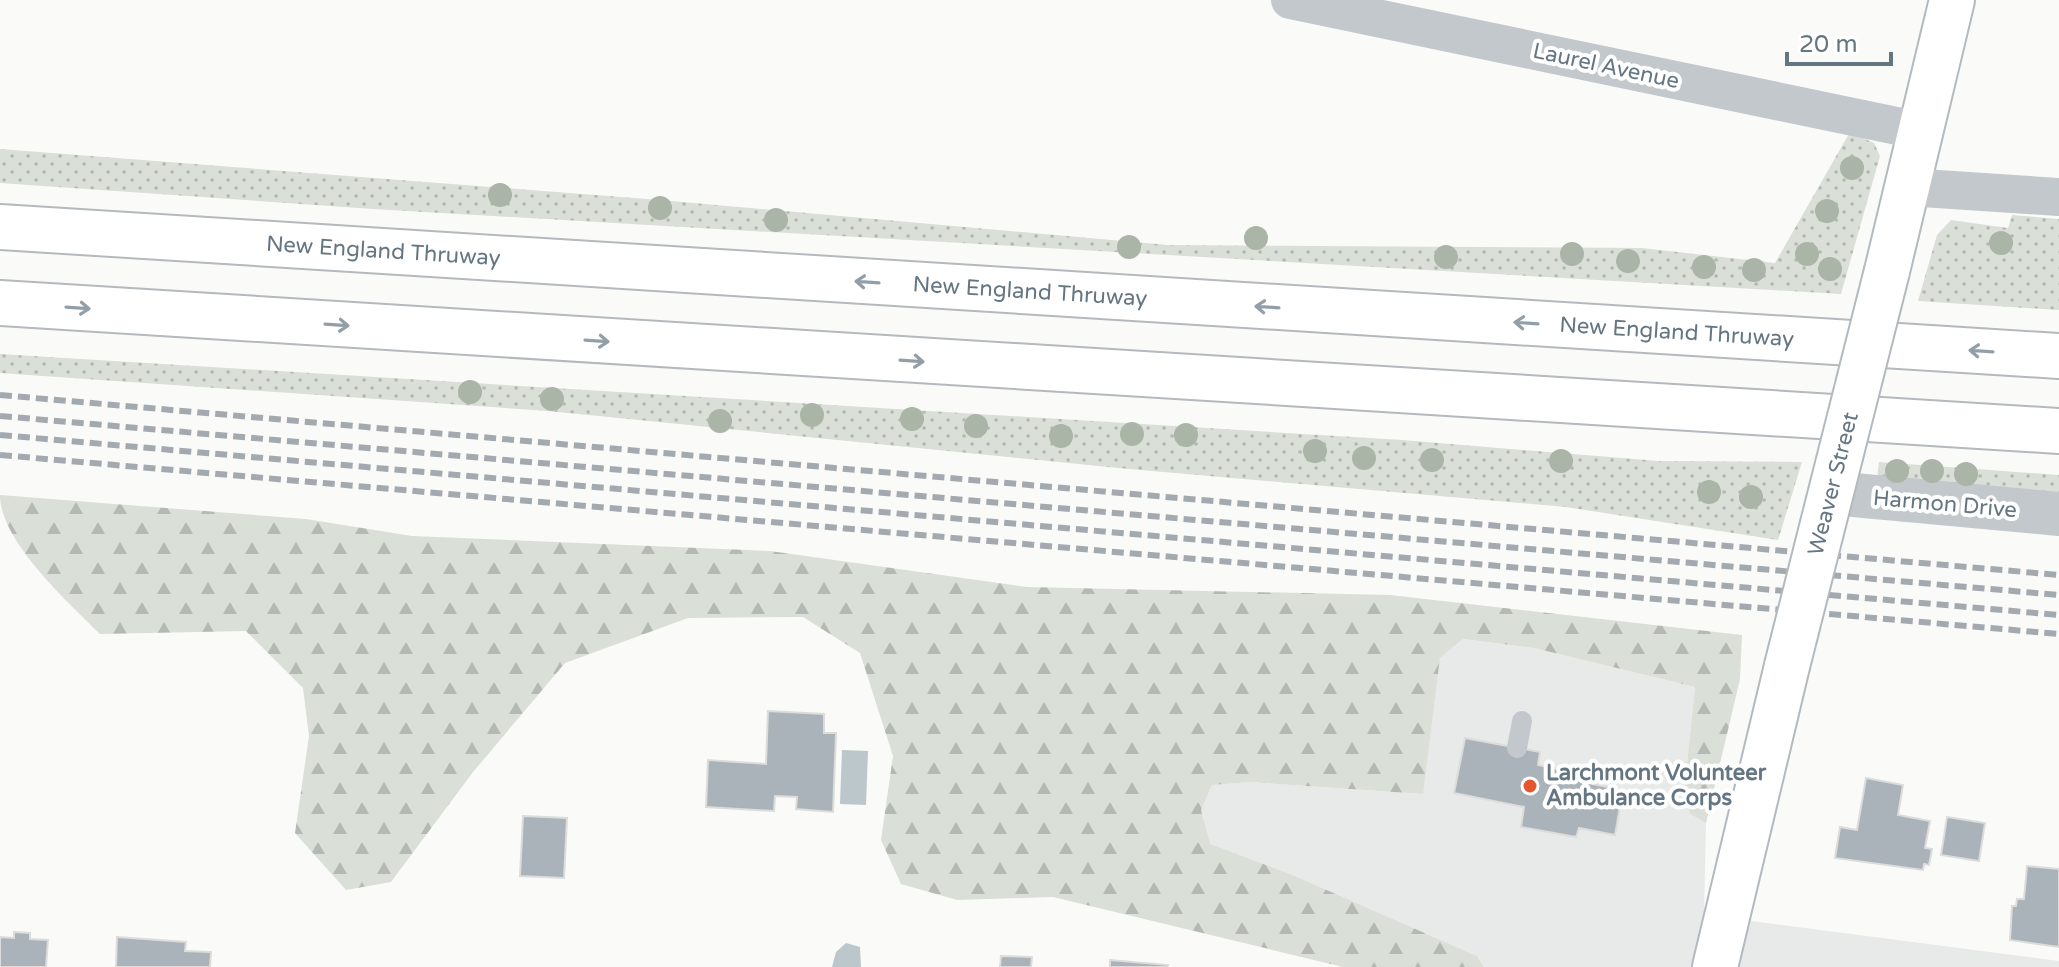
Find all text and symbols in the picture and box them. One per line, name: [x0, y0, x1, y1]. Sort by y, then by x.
scale bar: [1787, 16, 1891, 66]
text: 20 m: [1799, 30, 1857, 59]
street label: Laurel Avenue: [1531, 38, 1681, 94]
street label: New England Thruway: [265, 231, 501, 271]
street label: New England Thruway: [912, 271, 1148, 312]
one-way arrow: [854, 274, 881, 289]
one-way arrow: [1254, 299, 1280, 314]
one-way arrow: [64, 301, 91, 316]
street label: New England Thruway: [1559, 312, 1795, 352]
one-way arrow: [1513, 315, 1540, 330]
one-way arrow: [323, 318, 350, 333]
one-way arrow: [583, 334, 610, 349]
one-way arrow: [1968, 343, 1995, 358]
one-way arrow: [898, 354, 925, 369]
street label: Weaver Street: [1803, 409, 1864, 558]
street label: Harmon Drive: [1872, 485, 2018, 523]
place label: Larchmont Volunteer Ambulance Corps: [1546, 760, 1767, 811]
marker: Larchmont Volunteer Ambulance Corps: [1521, 777, 1539, 795]

